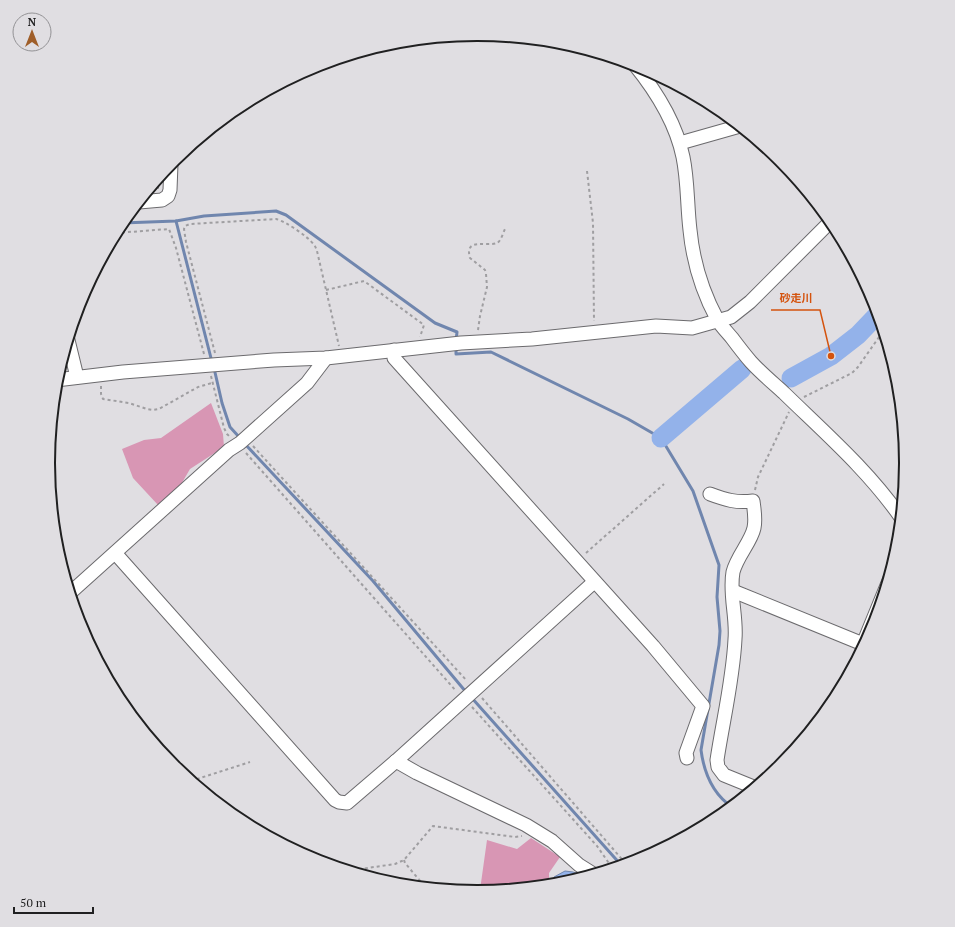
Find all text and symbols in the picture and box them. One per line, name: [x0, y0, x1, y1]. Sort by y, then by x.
north arrow: [12, 12, 52, 52]
text: N: [28, 15, 37, 29]
callout: 砂走川: [771, 287, 820, 310]
text: 砂走川: [780, 291, 813, 305]
scale bar: [14, 889, 93, 915]
text: 50 m: [20, 895, 47, 910]

